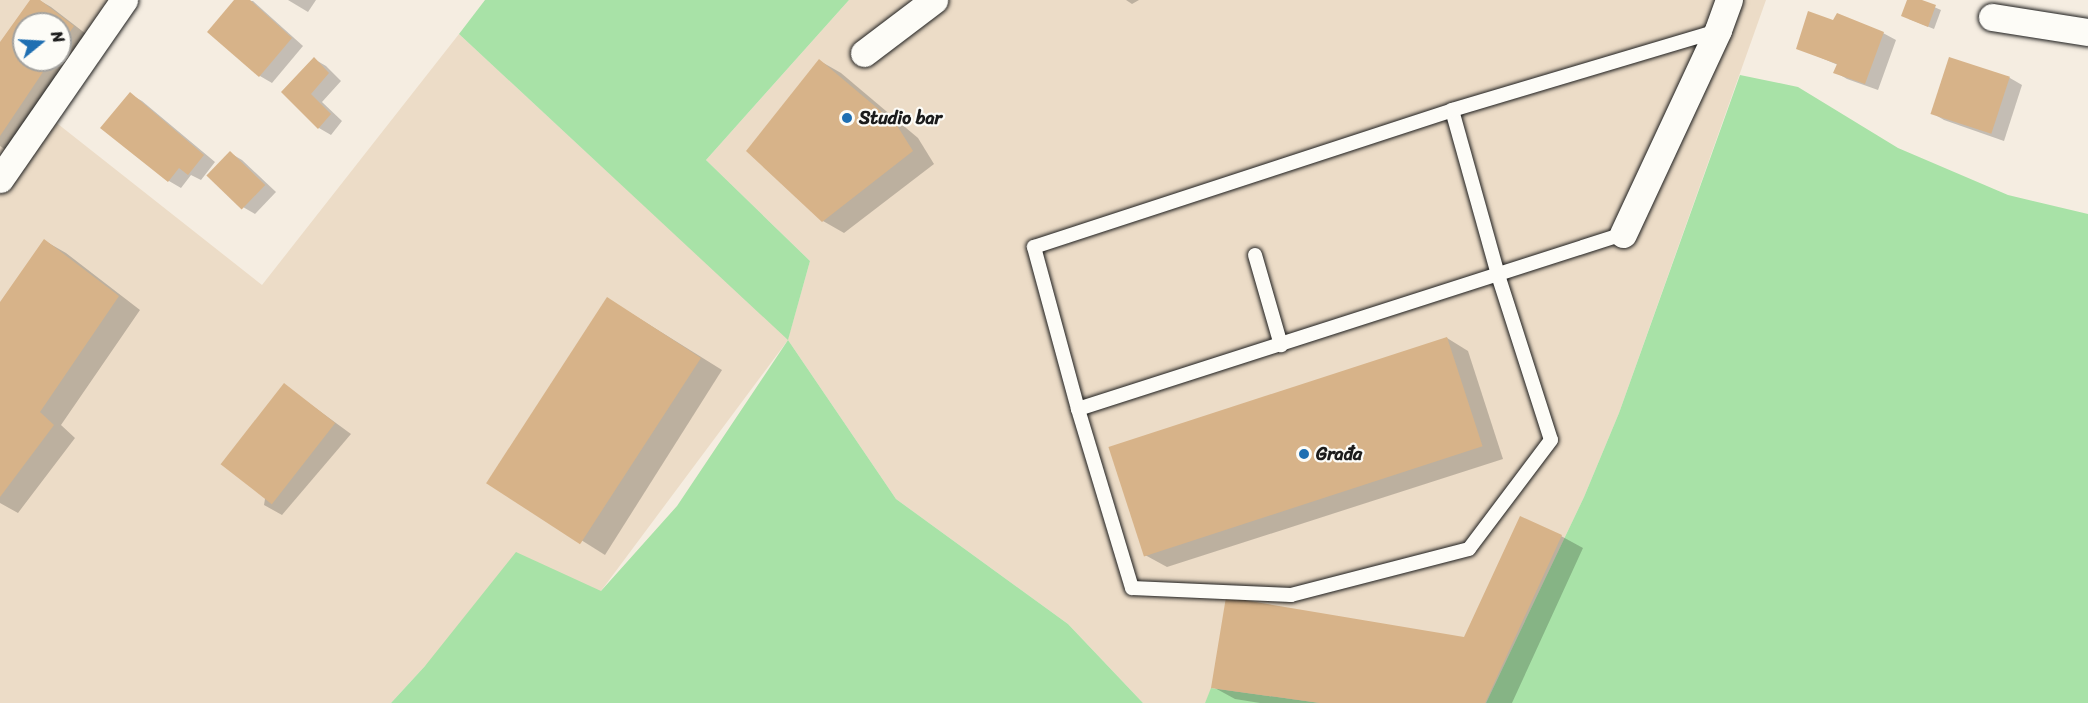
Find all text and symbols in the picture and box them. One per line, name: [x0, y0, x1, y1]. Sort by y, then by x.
north arrow: [12, 12, 72, 72]
text: N: [42, 27, 73, 47]
place label: Studio bar: [859, 107, 942, 129]
marker: Studio bar: [840, 111, 854, 125]
place label: Građa: [1316, 443, 1362, 465]
marker: Građa: [1297, 447, 1311, 461]

